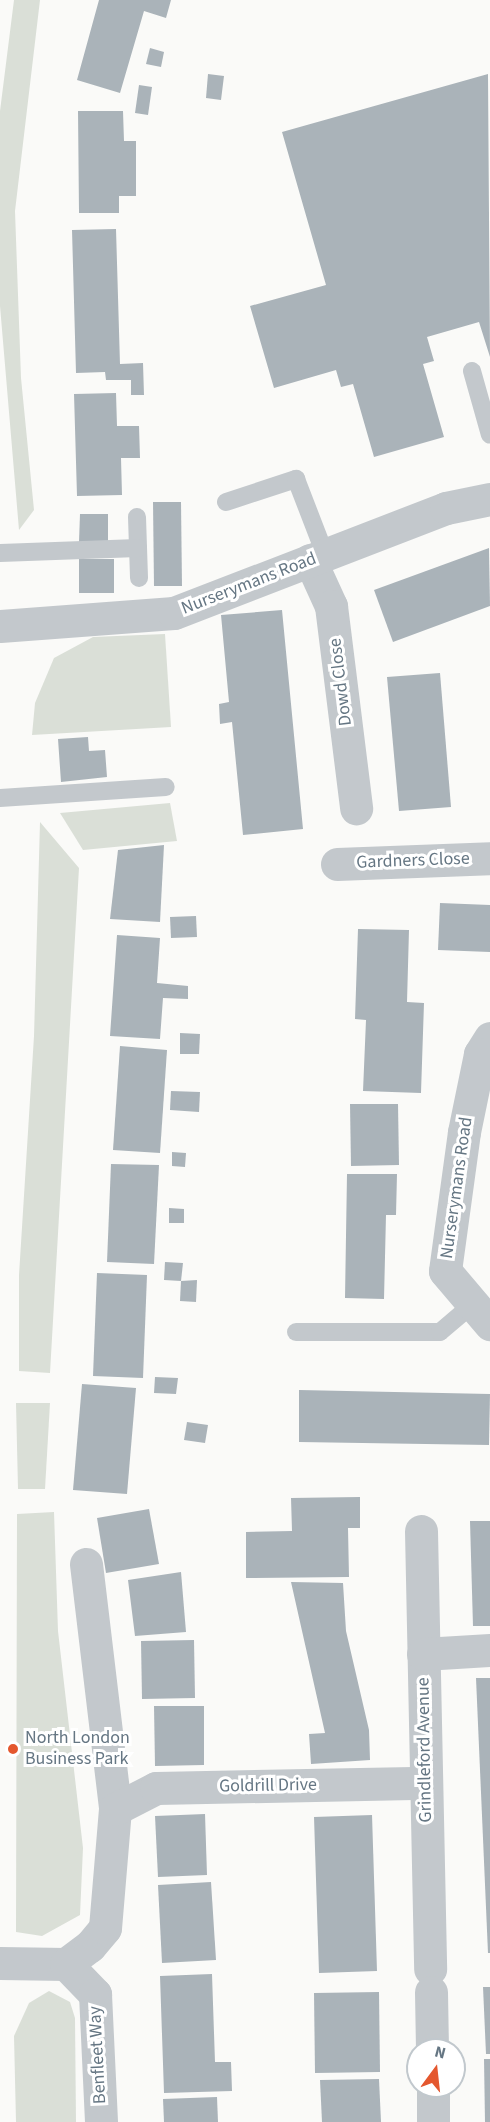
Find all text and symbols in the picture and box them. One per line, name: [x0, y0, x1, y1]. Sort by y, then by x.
street label: Nurserymans Road: [178, 548, 320, 620]
street label: Dowd Close: [325, 637, 357, 727]
street label: Gardners Close: [356, 848, 470, 874]
street label: Nurserymans Road: [436, 1116, 478, 1260]
street label: Grindleford Avenue: [413, 1677, 437, 1823]
place label: North London Business Park: [25, 1728, 130, 1770]
marker: North London Business Park: [6, 1742, 20, 1756]
street label: Goldrill Drive: [219, 1774, 317, 1798]
street label: Benfleet Way: [85, 2006, 111, 2104]
north arrow: [406, 2038, 466, 2098]
text: N: [432, 2041, 448, 2065]

